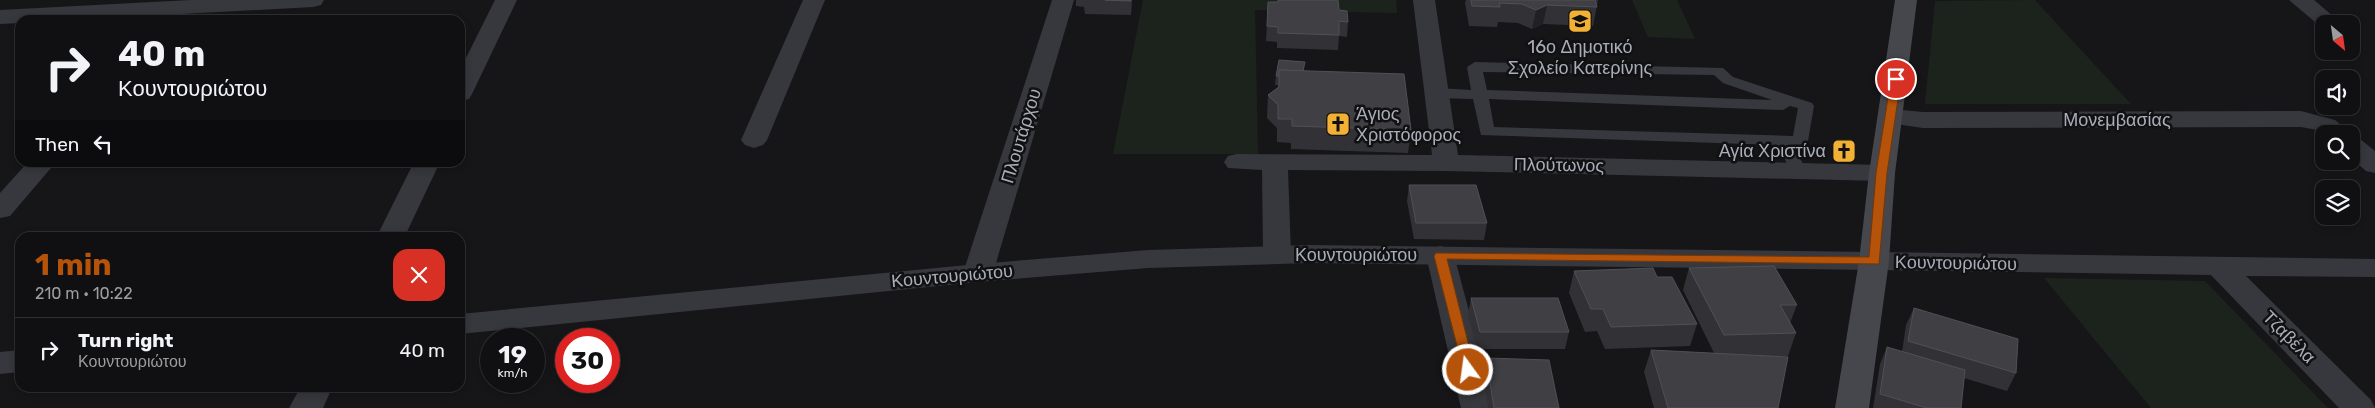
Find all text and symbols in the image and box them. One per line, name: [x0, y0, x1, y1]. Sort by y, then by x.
school or university icon: 16ο Δημοτικό Σχολείο Κατερίνης: [1567, 8, 1593, 34]
north arrow: [2315, 15, 2360, 60]
map controls: [2315, 15, 2360, 225]
text: 40 m: [118, 33, 205, 75]
icon: right: [35, 35, 100, 100]
place label: 16ο Δημοτικό Σχολείο Κατερίνης: [1508, 36, 1653, 79]
pin: [1875, 58, 1917, 100]
icon: arrive: [1882, 65, 1910, 93]
button: sound: [2315, 70, 2360, 115]
text: Κουντουριώτου: [118, 75, 267, 102]
street label: Πλουτάρχου: [996, 86, 1046, 186]
place label: Άγιος Χριστόφορος: [1356, 103, 1461, 146]
street label: Μονεμβασίας: [2063, 109, 2171, 131]
church icon: Άγιος Χριστόφορος: [1325, 111, 1351, 137]
button: search: [2315, 125, 2360, 170]
icon: left: [89, 130, 117, 158]
text: Then: [35, 133, 79, 156]
church icon: Αγία Χριστίνα: [1831, 138, 1857, 164]
place label: Αγία Χριστίνα: [1719, 140, 1826, 162]
street label: Πλούτωνος: [1514, 153, 1605, 177]
button: layers: [2315, 180, 2360, 225]
street label: Κουντουριώτου: [1295, 244, 1417, 266]
text: 1 min: [35, 247, 112, 283]
button: close: [393, 249, 445, 301]
street label: Κουντουριώτου: [1895, 251, 2017, 275]
street label: Κουντουριώτου: [890, 260, 1014, 292]
text: 210 m · 10:22: [35, 284, 133, 303]
street label: Τζαβέλα: [2258, 306, 2320, 368]
speed limit sign: 30: [555, 328, 620, 393]
text: Turn right: [78, 329, 173, 352]
icon: right: [35, 336, 63, 364]
text: 40 m: [400, 339, 445, 362]
text: 19: [498, 340, 527, 369]
position arrow: [1441, 343, 1493, 395]
text: Κουντουριώτου: [78, 352, 187, 371]
text: km/h: [498, 366, 527, 380]

